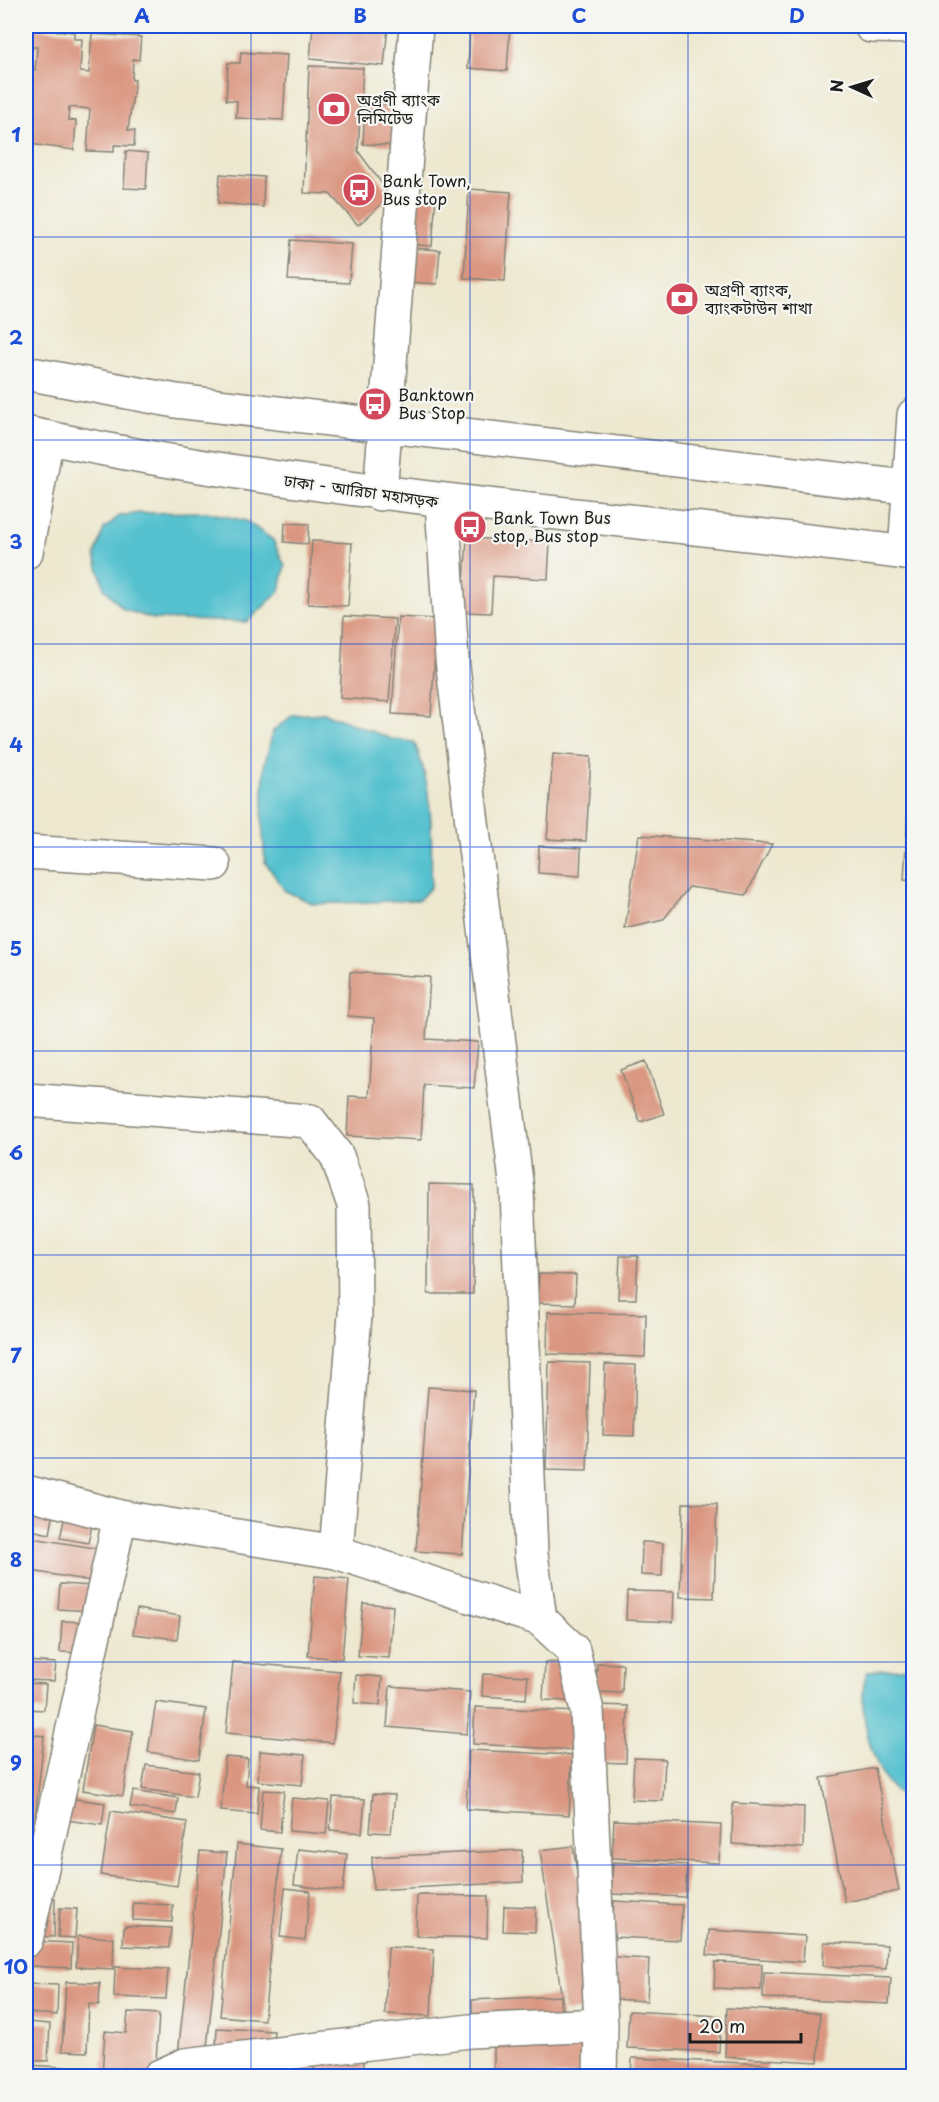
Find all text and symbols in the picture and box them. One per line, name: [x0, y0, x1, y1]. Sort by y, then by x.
text: A: [134, 0, 150, 30]
text: B: [353, 0, 367, 30]
text: C: [571, 0, 587, 30]
text: D: [789, 0, 805, 30]
north arrow: [822, 57, 882, 117]
text: N: [824, 79, 848, 93]
place label: অগ্রণী ব্যাংক লিমিটেড: [356, 87, 441, 129]
bank icon: অগ্রণী ব্যাংক লিমিটেড: [316, 91, 352, 127]
text: 1: [11, 119, 21, 149]
place label: Bank Town, Bus stop: [382, 168, 471, 210]
bus stop icon: Bank Town, Bus stop: [341, 172, 377, 208]
place label: অগ্রণী ব্যাংক, ব্যাংকটাউন শাখা: [704, 277, 813, 319]
bank icon: অগ্রণী ব্যাংক, ব্যাংকটাউন শাখা: [664, 281, 700, 317]
text: 2: [9, 322, 23, 352]
place label: Banktown Bus Stop: [398, 382, 474, 424]
bus stop icon: Banktown Bus Stop: [357, 386, 393, 422]
street label: ঢাকা - আরিচা মহাসড়ক: [281, 467, 441, 513]
place label: Bank Town Bus stop, Bus stop: [493, 505, 611, 547]
bus stop icon: Bank Town Bus stop, Bus stop: [452, 509, 488, 545]
text: 3: [9, 526, 23, 556]
text: 4: [9, 729, 23, 759]
text: 5: [10, 933, 22, 963]
text: 6: [9, 1137, 23, 1167]
text: 7: [10, 1340, 22, 1370]
text: 8: [10, 1544, 22, 1574]
text: 9: [10, 1747, 22, 1777]
text: 10: [4, 1951, 28, 1981]
scale bar: [690, 2006, 801, 2044]
text: 20 m: [699, 2012, 745, 2039]

